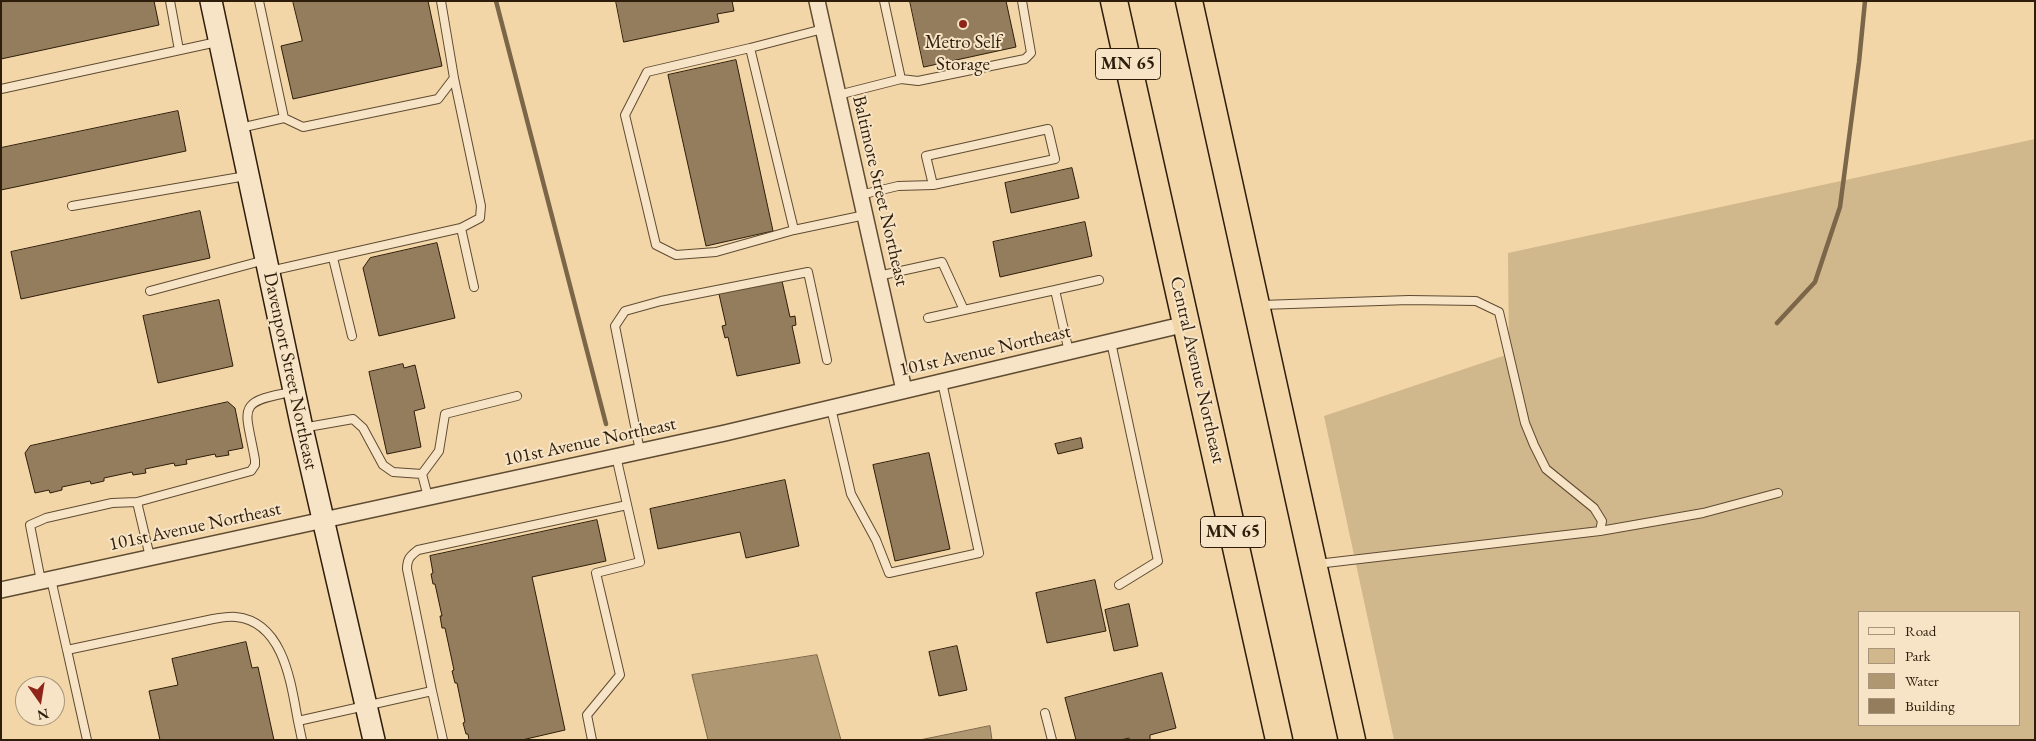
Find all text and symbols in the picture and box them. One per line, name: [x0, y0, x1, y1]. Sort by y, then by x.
marker: Metro Self Storage: [957, 18, 969, 30]
place label: Metro Self Storage: [925, 32, 1001, 76]
road number: MN 65: [1096, 49, 1160, 80]
street label: Baltimore Street Northeast: [847, 94, 913, 288]
street label: Davenport Street Northeast: [258, 270, 322, 472]
street label: Central Avenue Northeast: [1164, 274, 1230, 466]
street label: 101st Avenue Northeast: [897, 320, 1073, 382]
street label: 101st Avenue Northeast: [502, 413, 678, 471]
street label: 101st Avenue Northeast: [107, 498, 283, 556]
road number: MN 65: [1200, 516, 1266, 548]
legend: [1858, 611, 2021, 726]
text: Road: [1905, 621, 1936, 640]
text: Park: [1905, 646, 1931, 665]
text: Water: [1905, 671, 1939, 690]
north arrow: [15, 676, 65, 726]
text: Building: [1905, 696, 1955, 715]
text: N: [36, 705, 51, 725]

